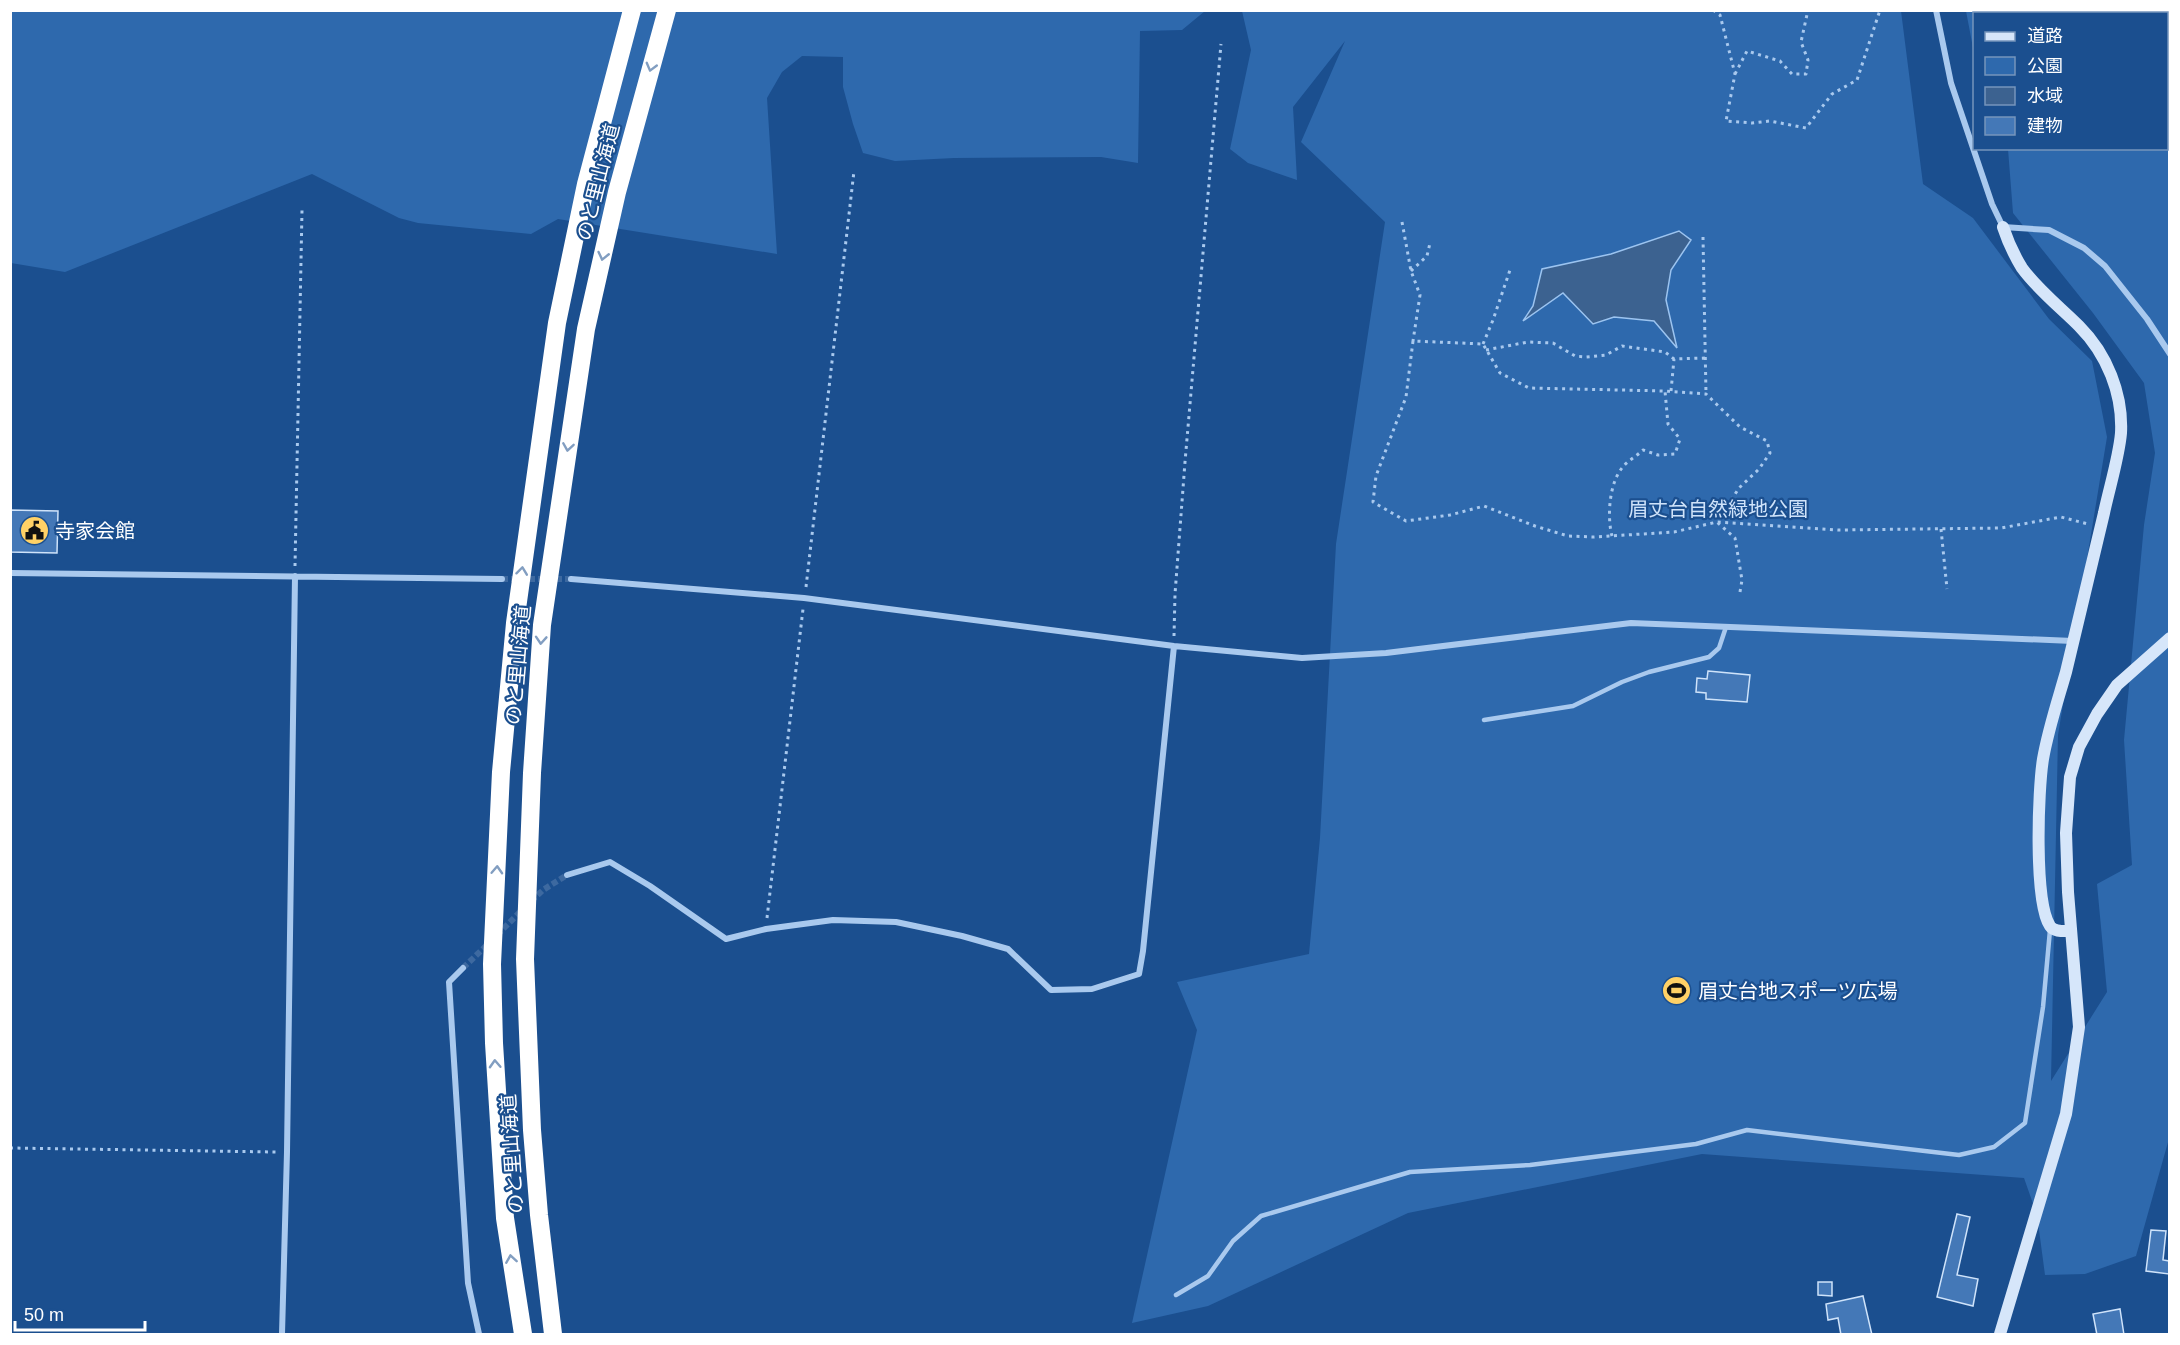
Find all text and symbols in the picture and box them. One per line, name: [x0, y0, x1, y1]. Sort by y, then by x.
legend: [1973, 12, 2168, 150]
text: 道路: [2027, 26, 2063, 46]
text: 公園: [2027, 56, 2063, 76]
one-way arrow: [645, 61, 658, 71]
text: 水域: [2027, 86, 2063, 106]
text: 建物: [2027, 116, 2063, 136]
street label: のと里山海道: [573, 121, 623, 243]
one-way arrow: [597, 250, 610, 260]
one-way arrow: [562, 442, 575, 452]
park label: 眉丈台自然緑地公園: [1628, 498, 1808, 520]
public building icon: 寺家会館: [18, 515, 50, 547]
place label: 寺家会館: [55, 520, 135, 542]
one-way arrow: [516, 566, 528, 575]
street label: のと里山海道: [502, 604, 534, 726]
one-way arrow: [534, 636, 547, 645]
one-way arrow: [490, 865, 503, 874]
sports icon: 眉丈台地スポーツ広場: [1661, 975, 1693, 1007]
place label: 眉丈台地スポーツ広場: [1698, 980, 1898, 1002]
one-way arrow: [489, 1060, 502, 1069]
street label: のと里山海道: [497, 1093, 527, 1215]
one-way arrow: [505, 1254, 518, 1264]
scale bar: [15, 1294, 146, 1332]
text: 50 m: [24, 1305, 64, 1325]

